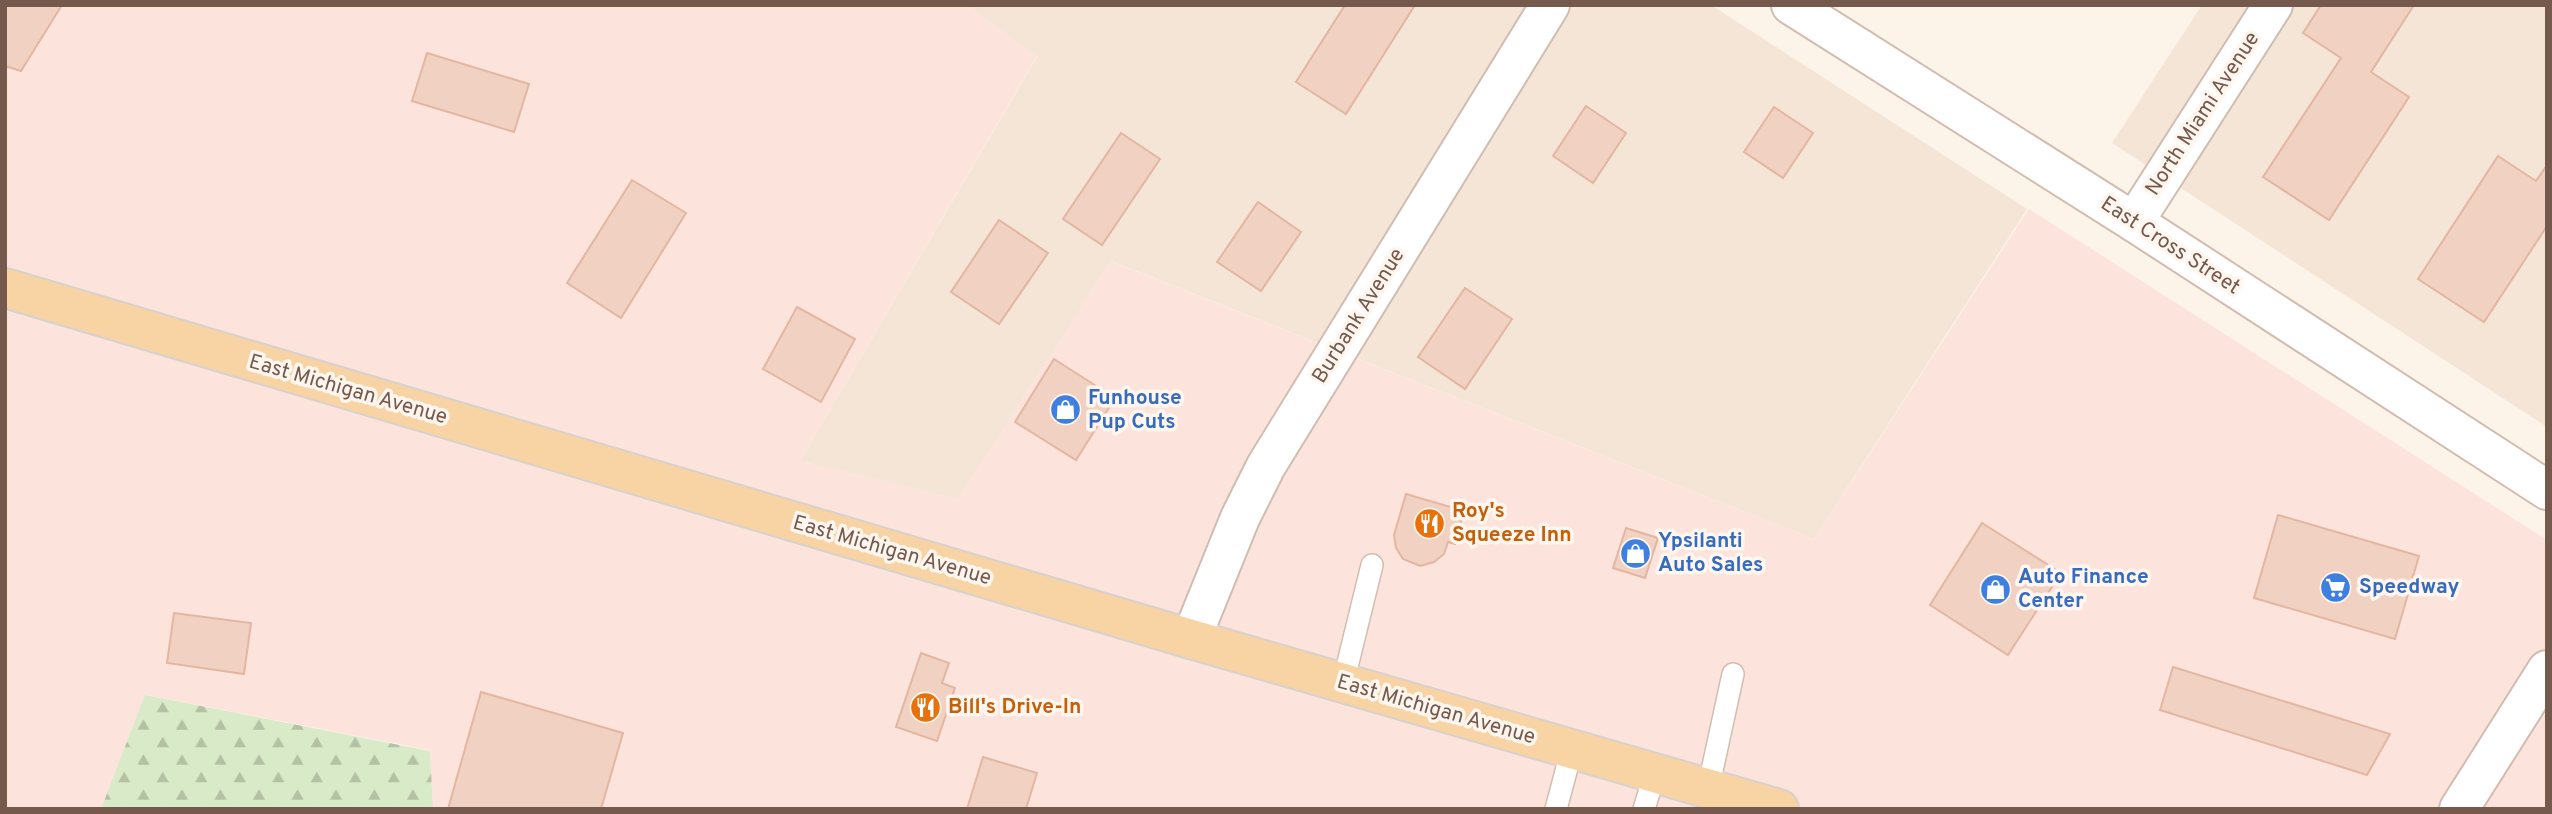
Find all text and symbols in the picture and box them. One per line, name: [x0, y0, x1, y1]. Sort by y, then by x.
street label: North Miami Avenue: [2140, 27, 2266, 201]
street label: East Cross Street: [2095, 191, 2245, 301]
street label: Burbank Avenue: [1307, 243, 1411, 389]
street label: East Michigan Avenue: [246, 349, 450, 431]
place label: Funhouse Pup Cuts: [1088, 385, 1182, 436]
shop icon: Funhouse Pup Cuts: [1048, 393, 1082, 427]
place label: Roy's Squeeze Inn: [1452, 498, 1572, 549]
restaurant icon: Roy's Squeeze Inn: [1412, 506, 1446, 540]
street label: East Michigan Avenue: [790, 510, 994, 592]
place label: Ypsilanti Auto Sales: [1658, 528, 1763, 579]
shop icon: Ypsilanti Auto Sales: [1618, 536, 1652, 570]
place label: Auto Finance Center: [2018, 564, 2149, 615]
supermarket icon: Speedway: [2319, 570, 2353, 604]
shop icon: Auto Finance Center: [1978, 572, 2012, 606]
place label: Speedway: [2359, 574, 2459, 601]
street label: East Michigan Avenue: [1334, 669, 1538, 751]
restaurant icon: Bill's Drive-In: [908, 690, 942, 724]
place label: Bill's Drive-In: [948, 694, 1081, 721]

